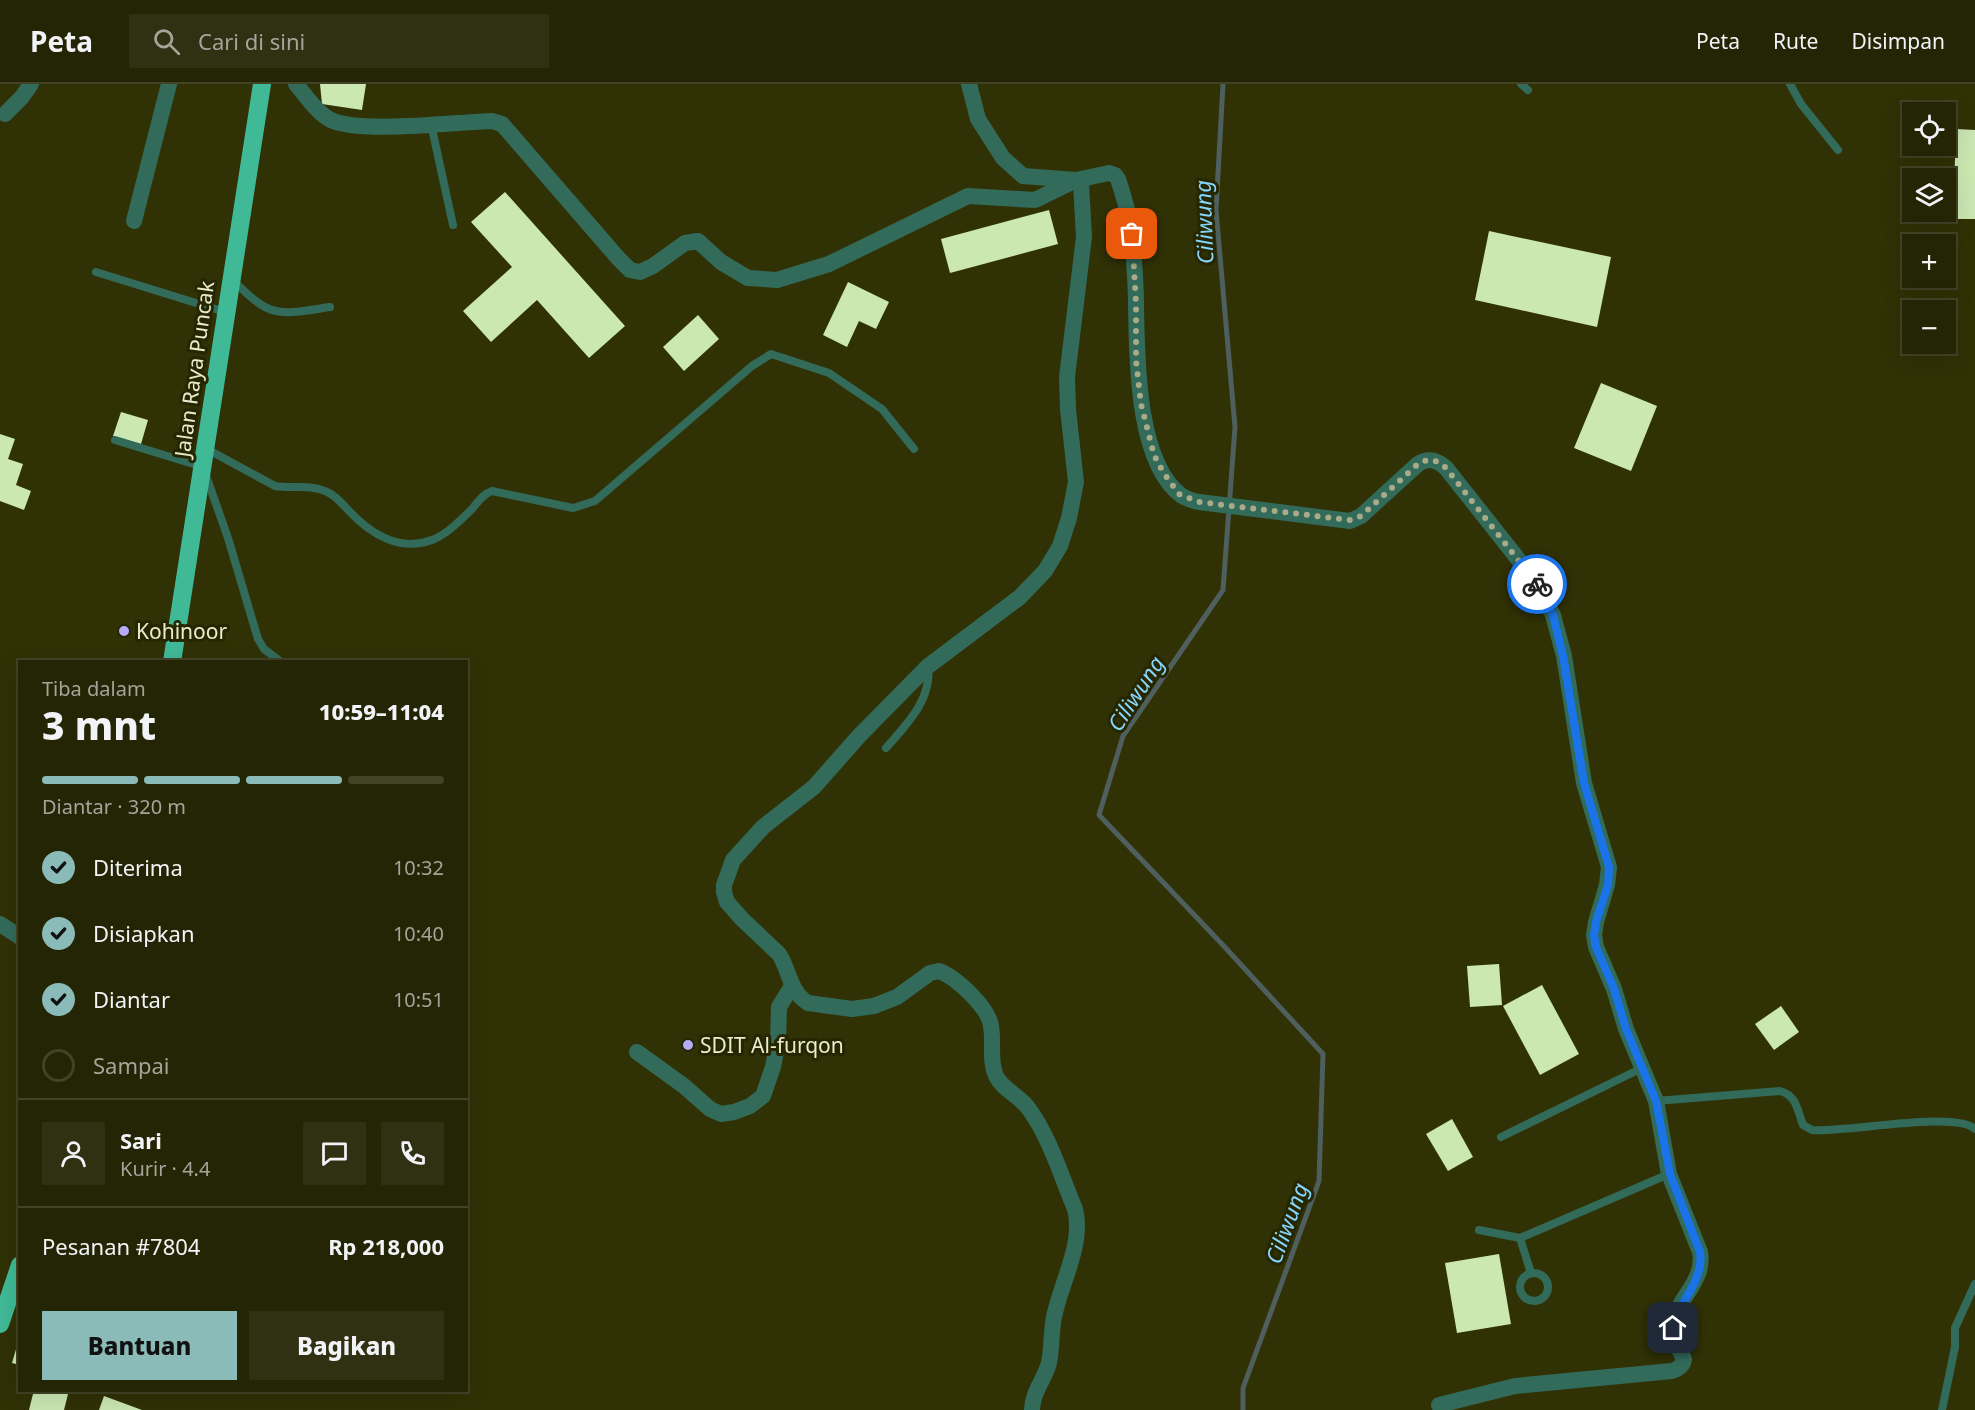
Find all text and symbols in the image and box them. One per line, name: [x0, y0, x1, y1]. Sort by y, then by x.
search box: [129, 14, 549, 68]
text: Peta: [30, 22, 93, 60]
icon: search: [150, 25, 183, 58]
text: Cari di sini: [198, 26, 305, 56]
text: Peta: [1696, 27, 1740, 55]
text: Rute: [1773, 27, 1818, 55]
text: Disimpan: [1851, 27, 1945, 55]
map controls: [1902, 102, 1956, 354]
button: locate: [1902, 102, 1956, 156]
button: layers: [1902, 168, 1956, 222]
water label: Ciliwung: [1187, 179, 1219, 265]
pin: [1106, 208, 1157, 259]
icon: bag: [1115, 217, 1148, 250]
button: +: [1902, 234, 1956, 288]
street label: Jalan Raya Puncak: [167, 278, 220, 461]
button: −: [1902, 300, 1956, 354]
courier: [1507, 554, 1567, 614]
icon: bike: [1521, 568, 1554, 601]
place label: Kohinoor: [136, 617, 227, 645]
marker: Kohinoor: [117, 624, 131, 638]
water label: Ciliwung: [1100, 649, 1171, 736]
text: Tiba dalam: [42, 675, 146, 702]
text: 10:59–11:04: [319, 696, 444, 726]
text: 3 mnt: [42, 698, 156, 751]
text: Diantar · 320 m: [42, 793, 186, 820]
icon: check: [42, 851, 75, 884]
text: Diterima: [93, 852, 183, 882]
text: 10:32: [393, 854, 444, 881]
icon: check: [42, 917, 75, 950]
text: Disiapkan: [93, 918, 195, 948]
text: 10:40: [393, 920, 444, 947]
icon: check: [42, 983, 75, 1016]
text: Diantar: [93, 984, 170, 1014]
text: 10:51: [393, 986, 444, 1013]
place label: SDIT Al-furqon: [700, 1031, 844, 1059]
marker: SDIT Al-furqon: [681, 1038, 695, 1052]
text: Sampai: [93, 1050, 170, 1080]
button: person: [42, 1122, 105, 1185]
button: chat: [303, 1122, 366, 1185]
button: phone: [381, 1122, 444, 1185]
text: Sari: [120, 1125, 162, 1155]
text: Kurir · 4.4: [120, 1155, 210, 1182]
water label: Ciliwung: [1258, 1178, 1315, 1268]
text: Pesanan #7804: [42, 1231, 200, 1261]
text: Rp 218,000: [328, 1231, 444, 1261]
pin: [1647, 1302, 1698, 1353]
button: Bantuan: [42, 1311, 237, 1380]
button: Bagikan: [249, 1311, 444, 1380]
icon: home: [1656, 1311, 1689, 1344]

